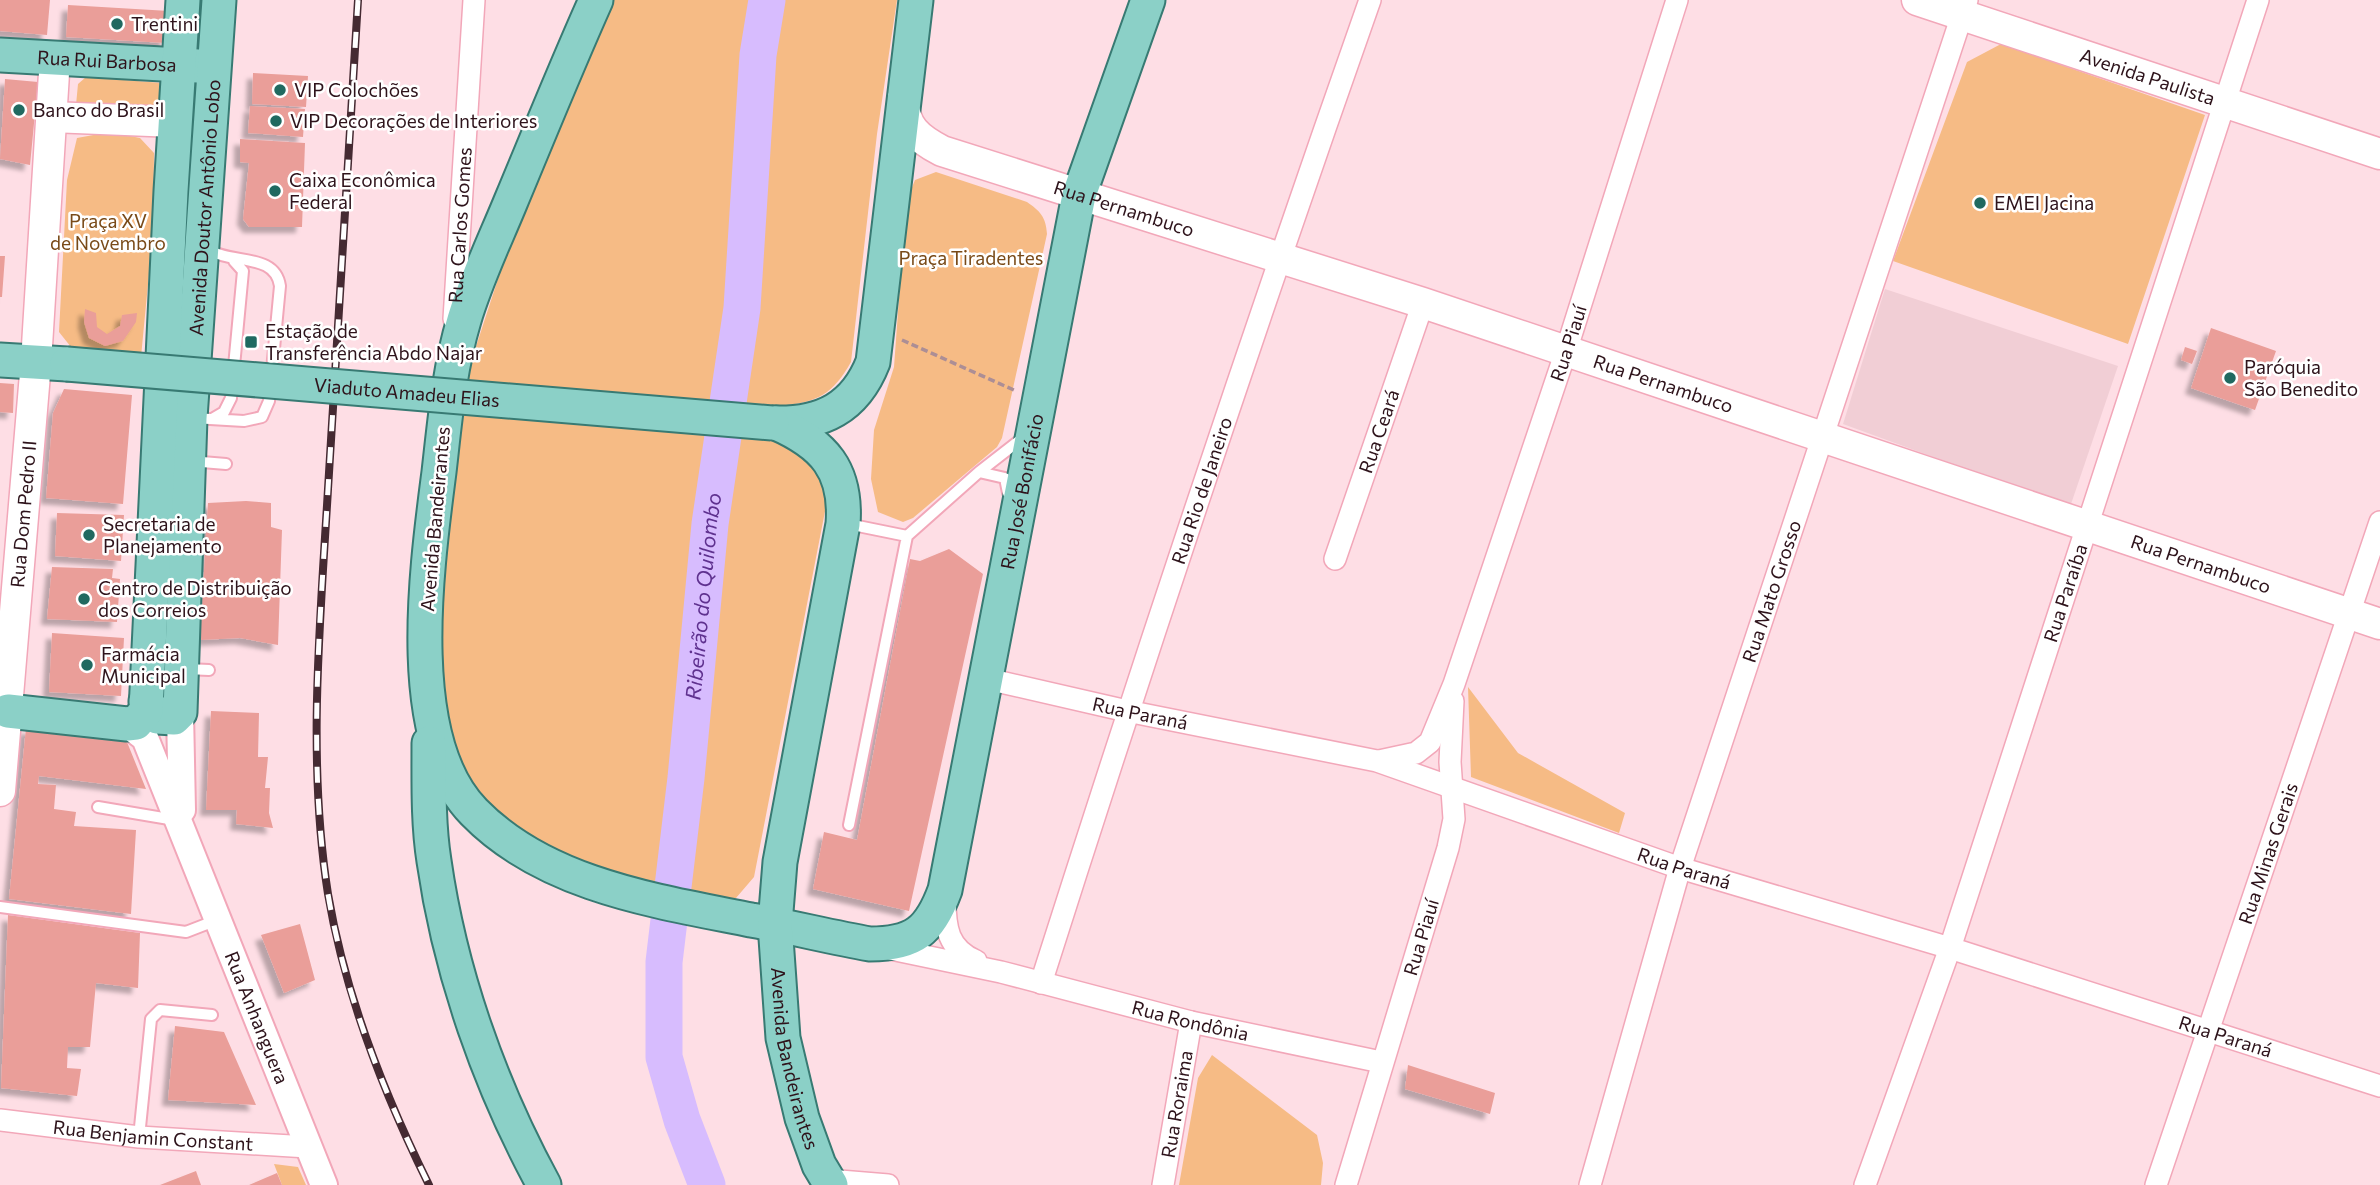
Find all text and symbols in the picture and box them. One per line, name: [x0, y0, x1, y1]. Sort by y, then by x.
place label: Trentini: [131, 12, 198, 35]
marker: Trentini: [109, 16, 125, 32]
street label: Avenida Paulista: [2077, 43, 2218, 109]
street label: Rua Rui Barbosa: [37, 45, 177, 76]
place label: VIP Colochões: [294, 78, 419, 101]
street label: Avenida Doutor Antônio Lobo: [184, 79, 224, 337]
marker: VIP Colochões: [272, 82, 288, 98]
place label: Banco do Brasil: [33, 98, 164, 121]
marker: Banco do Brasil: [11, 102, 27, 118]
place label: VIP Decorações de Interiores: [290, 109, 537, 132]
marker: VIP Decorações de Interiores: [268, 113, 284, 129]
street label: Rua Carlos Gomes: [443, 146, 476, 304]
place label: Caixa Econômica Federal: [289, 168, 436, 213]
street label: Rua Pernambuco: [1051, 175, 1197, 241]
marker: Caixa Econômica Federal: [267, 183, 283, 199]
place label: EMEI Jacina: [1994, 191, 2094, 214]
marker: EMEI Jacina: [1972, 195, 1988, 211]
park label: Praça XV de Novembro: [50, 209, 166, 254]
park label: Praça Tiradentes: [899, 246, 1043, 269]
street label: Rua Piauí: [1545, 301, 1591, 384]
place label: Estação de Transferência Abdo Najar: [265, 319, 483, 364]
marker: Estação de Transferência Abdo Najar: [243, 334, 259, 350]
street label: Rua Pernambuco: [1591, 349, 1736, 417]
place label: Paróquia São Benedito: [2244, 355, 2358, 400]
marker: Paróquia São Benedito: [2222, 370, 2238, 386]
street label: Viaduto Amadeu Elias: [313, 373, 501, 411]
street label: Rua Ceará: [1353, 386, 1403, 476]
street label: Rua José Bonifácio: [995, 412, 1048, 571]
street label: Rua Rio de Janeiro: [1166, 414, 1237, 567]
street label: Avenida Bandeirantes: [415, 425, 454, 612]
street label: Rua Dom Pedro II: [5, 439, 40, 589]
water label: Ribeirão do Quilombo: [679, 491, 726, 701]
place label: Secretaria de Planejamento: [103, 512, 222, 557]
street label: Rua Mato Grosso: [1737, 517, 1805, 665]
marker: Secretaria de Planejamento: [81, 527, 97, 543]
street label: Rua Pernambuco: [2128, 529, 2274, 598]
street label: Rua Paraíba: [2038, 541, 2092, 645]
place label: Centro de Distribuição dos Correios: [98, 576, 292, 621]
marker: Centro de Distribuição dos Correios: [76, 591, 92, 607]
place label: Farmácia Municipal: [101, 642, 186, 687]
marker: Farmácia Municipal: [79, 657, 95, 673]
street label: Rua Paraná: [1090, 691, 1190, 734]
street label: Rua Minas Gerais: [2233, 780, 2302, 927]
street label: Rua Paraná: [1634, 842, 1734, 893]
street label: Rua Piauí: [1398, 895, 1443, 978]
street label: Rua Anhanguera: [221, 948, 294, 1087]
street label: Avenida Bandeirantes: [767, 966, 824, 1152]
street label: Rua Rondônia: [1130, 995, 1251, 1045]
street label: Rua Paraná: [2176, 1010, 2275, 1062]
street label: Rua Roraima: [1156, 1048, 1197, 1160]
street label: Rua Benjamin Constant: [52, 1115, 254, 1155]

